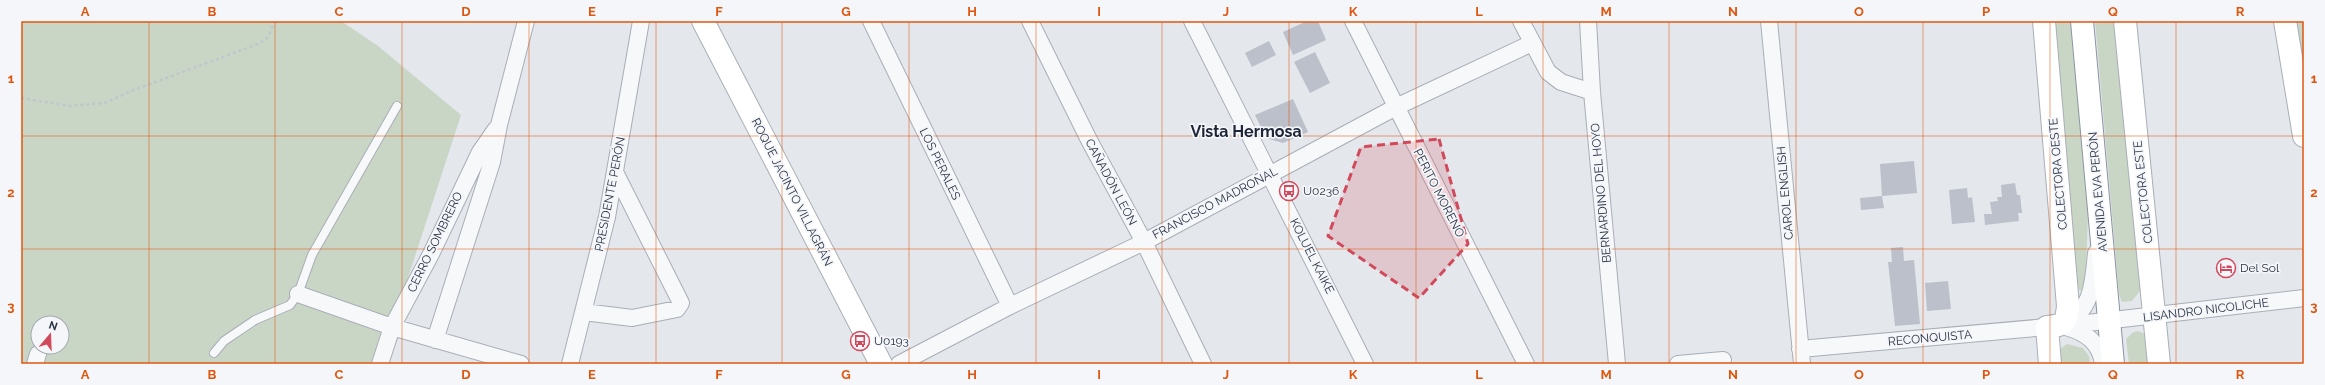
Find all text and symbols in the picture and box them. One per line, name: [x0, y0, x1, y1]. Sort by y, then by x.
text: A: [81, 4, 90, 19]
text: B: [208, 4, 217, 19]
text: C: [335, 4, 344, 19]
text: D: [461, 4, 471, 19]
text: E: [588, 4, 596, 19]
text: F: [715, 4, 723, 19]
text: G: [841, 4, 851, 19]
text: H: [967, 4, 977, 19]
text: I: [1097, 4, 1101, 19]
text: J: [1223, 4, 1229, 19]
text: K: [1349, 4, 1358, 19]
text: L: [1475, 4, 1483, 19]
text: M: [1600, 4, 1612, 19]
text: N: [1728, 4, 1738, 19]
text: O: [1854, 4, 1864, 19]
text: P: [1982, 4, 1990, 19]
text: Q: [2108, 4, 2118, 19]
text: R: [2236, 4, 2245, 19]
text: 1: [8, 71, 15, 86]
text: 1: [2311, 71, 2318, 86]
street label: ROQUE JACINTO VILLAGRÁN: [748, 116, 836, 268]
street label: COLECTORA OESTE: [2046, 117, 2070, 231]
district label: Vista Hermosa: [1190, 122, 1302, 141]
street label: BERNARDINO DEL HOYO: [1588, 122, 1614, 264]
street label: LOS PERALES: [917, 126, 963, 202]
street label: AVENIDA EVA PERÓN: [2086, 131, 2110, 253]
street label: PRESIDENTE PERÓN: [592, 135, 628, 253]
street label: CAÑADÓN LEÓN: [1082, 136, 1140, 228]
street label: COLECTORA ESTE: [2131, 140, 2155, 244]
street label: PERITO MORENO: [1411, 146, 1467, 240]
street label: CAROL ENGLISH: [1774, 146, 1796, 240]
street label: FRANCISCO MADROÑAL: [1150, 164, 1280, 242]
bus stop icon: U0236: [1278, 180, 1300, 202]
place label: U0236: [1303, 184, 1339, 198]
text: 2: [7, 185, 15, 200]
text: 2: [2310, 185, 2318, 200]
street label: CERRO SOMBRERO: [405, 189, 465, 295]
street label: KOLUEL KAIKE: [1287, 216, 1337, 296]
hotel icon: Del Sol: [2215, 257, 2237, 279]
place label: Del Sol: [2240, 261, 2280, 275]
street label: LISANDRO NICOLICHE: [2142, 295, 2270, 325]
text: 3: [7, 299, 15, 314]
text: 3: [2310, 299, 2318, 314]
north arrow: [30, 315, 70, 355]
text: N: [47, 319, 59, 334]
street label: RECONQUISTA: [1887, 327, 1973, 349]
bus stop icon: U0193: [849, 330, 871, 352]
place label: U0193: [874, 334, 909, 348]
text: A: [81, 367, 90, 382]
text: B: [208, 367, 217, 382]
text: C: [335, 367, 344, 382]
text: D: [461, 367, 471, 382]
text: E: [588, 367, 596, 382]
text: F: [715, 367, 723, 382]
text: G: [841, 367, 851, 382]
text: H: [967, 367, 977, 382]
text: I: [1097, 367, 1101, 382]
text: J: [1223, 367, 1229, 382]
text: K: [1349, 367, 1358, 382]
text: L: [1475, 367, 1483, 382]
text: M: [1600, 367, 1612, 382]
text: N: [1728, 367, 1738, 382]
text: O: [1854, 367, 1864, 382]
text: P: [1982, 367, 1990, 382]
text: Q: [2108, 367, 2118, 382]
text: R: [2236, 367, 2245, 382]

